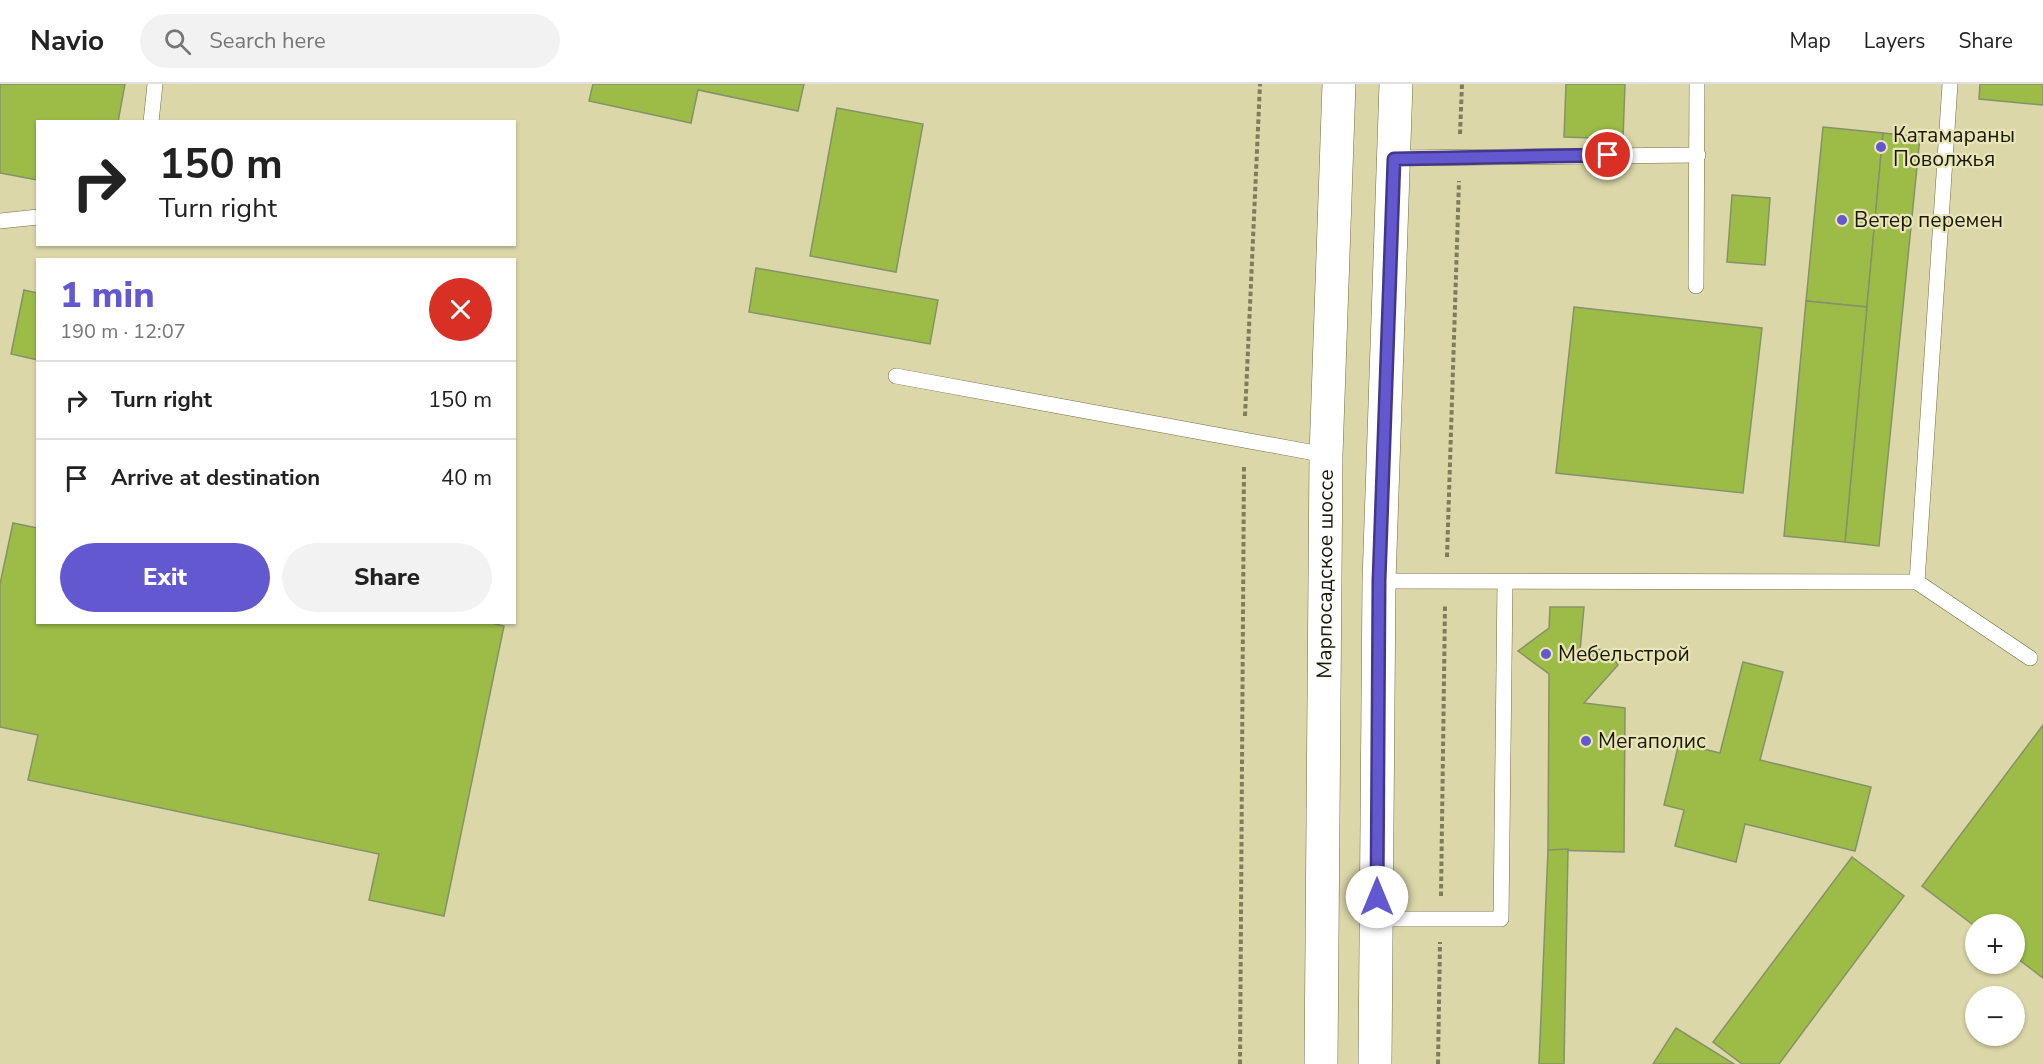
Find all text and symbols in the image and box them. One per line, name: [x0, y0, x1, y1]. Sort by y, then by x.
search box: [140, 14, 560, 68]
text: Navio: [30, 22, 104, 60]
icon: search: [161, 25, 194, 58]
text: Search here: [209, 26, 326, 56]
text: Map: [1789, 27, 1831, 55]
text: Layers: [1864, 27, 1925, 55]
text: Share: [1958, 27, 2013, 55]
place label: Катамараны Поволжья: [1893, 121, 2015, 173]
pin: [1582, 129, 1633, 180]
text: 150 m: [159, 136, 283, 193]
icon: arrive: [1591, 138, 1624, 171]
marker: Катамараны Поволжья: [1874, 140, 1888, 154]
icon: right: [60, 144, 138, 222]
text: Turn right: [159, 190, 277, 227]
place label: Ветер перемен: [1854, 206, 2003, 234]
marker: Ветер перемен: [1835, 213, 1849, 227]
text: 1 min: [60, 271, 155, 320]
button: close: [429, 278, 492, 341]
text: 190 m · 12:07: [60, 318, 186, 345]
icon: right: [60, 384, 93, 417]
text: Turn right: [111, 385, 212, 415]
text: 150 m: [428, 385, 492, 415]
icon: arrive: [60, 462, 93, 495]
text: Arrive at destination: [111, 463, 320, 493]
text: 40 m: [441, 463, 492, 493]
street label: Марпосадское шоссе: [1310, 469, 1340, 679]
button: Exit: [60, 543, 270, 612]
button: Share: [282, 543, 492, 612]
place label: Мебельстрой: [1558, 640, 1690, 668]
marker: Мебельстрой: [1539, 647, 1553, 661]
place label: Мегаполис: [1598, 727, 1706, 755]
marker: Мегаполис: [1579, 734, 1593, 748]
position arrow: [1345, 865, 1409, 929]
map controls: [1965, 914, 2025, 1046]
button: +: [1965, 914, 2025, 974]
button: −: [1965, 986, 2025, 1046]

